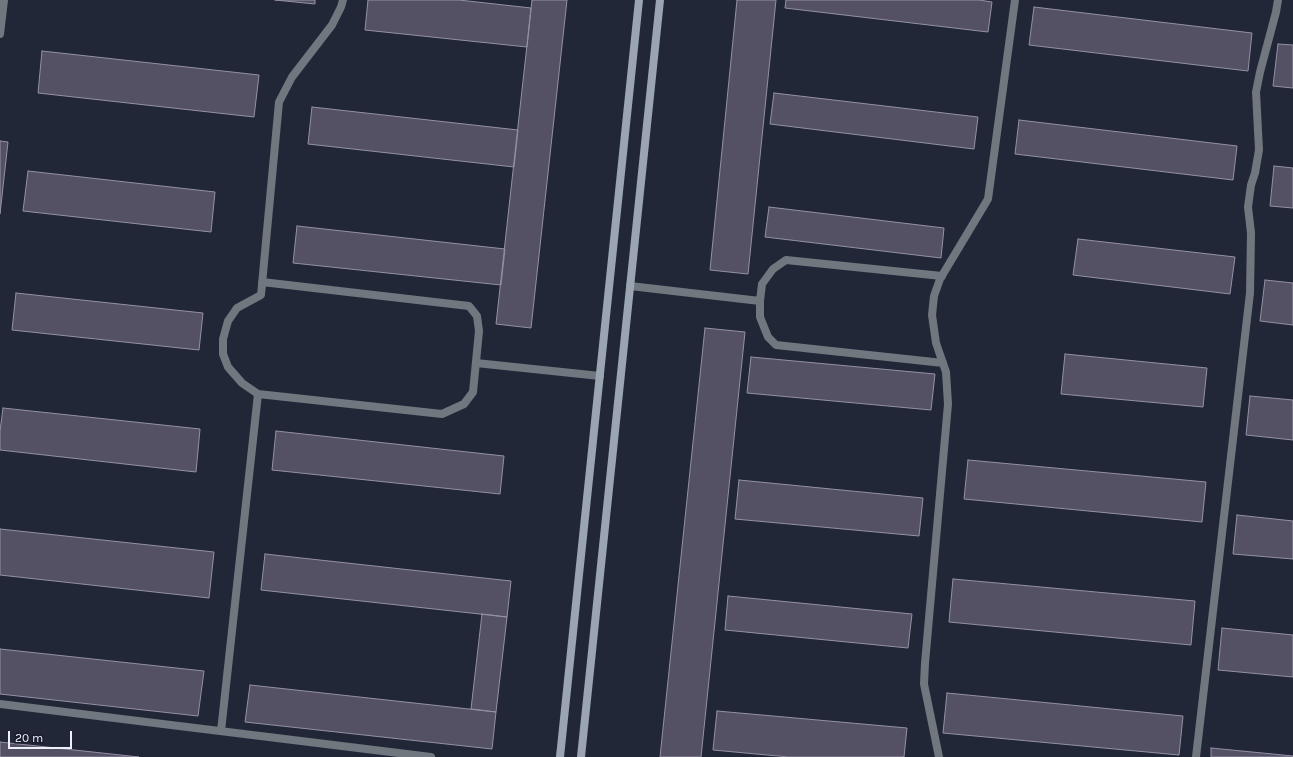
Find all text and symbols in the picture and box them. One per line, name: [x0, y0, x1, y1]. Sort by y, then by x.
scale bar: [10, 723, 74, 749]
text: 20 m: [15, 731, 43, 745]

